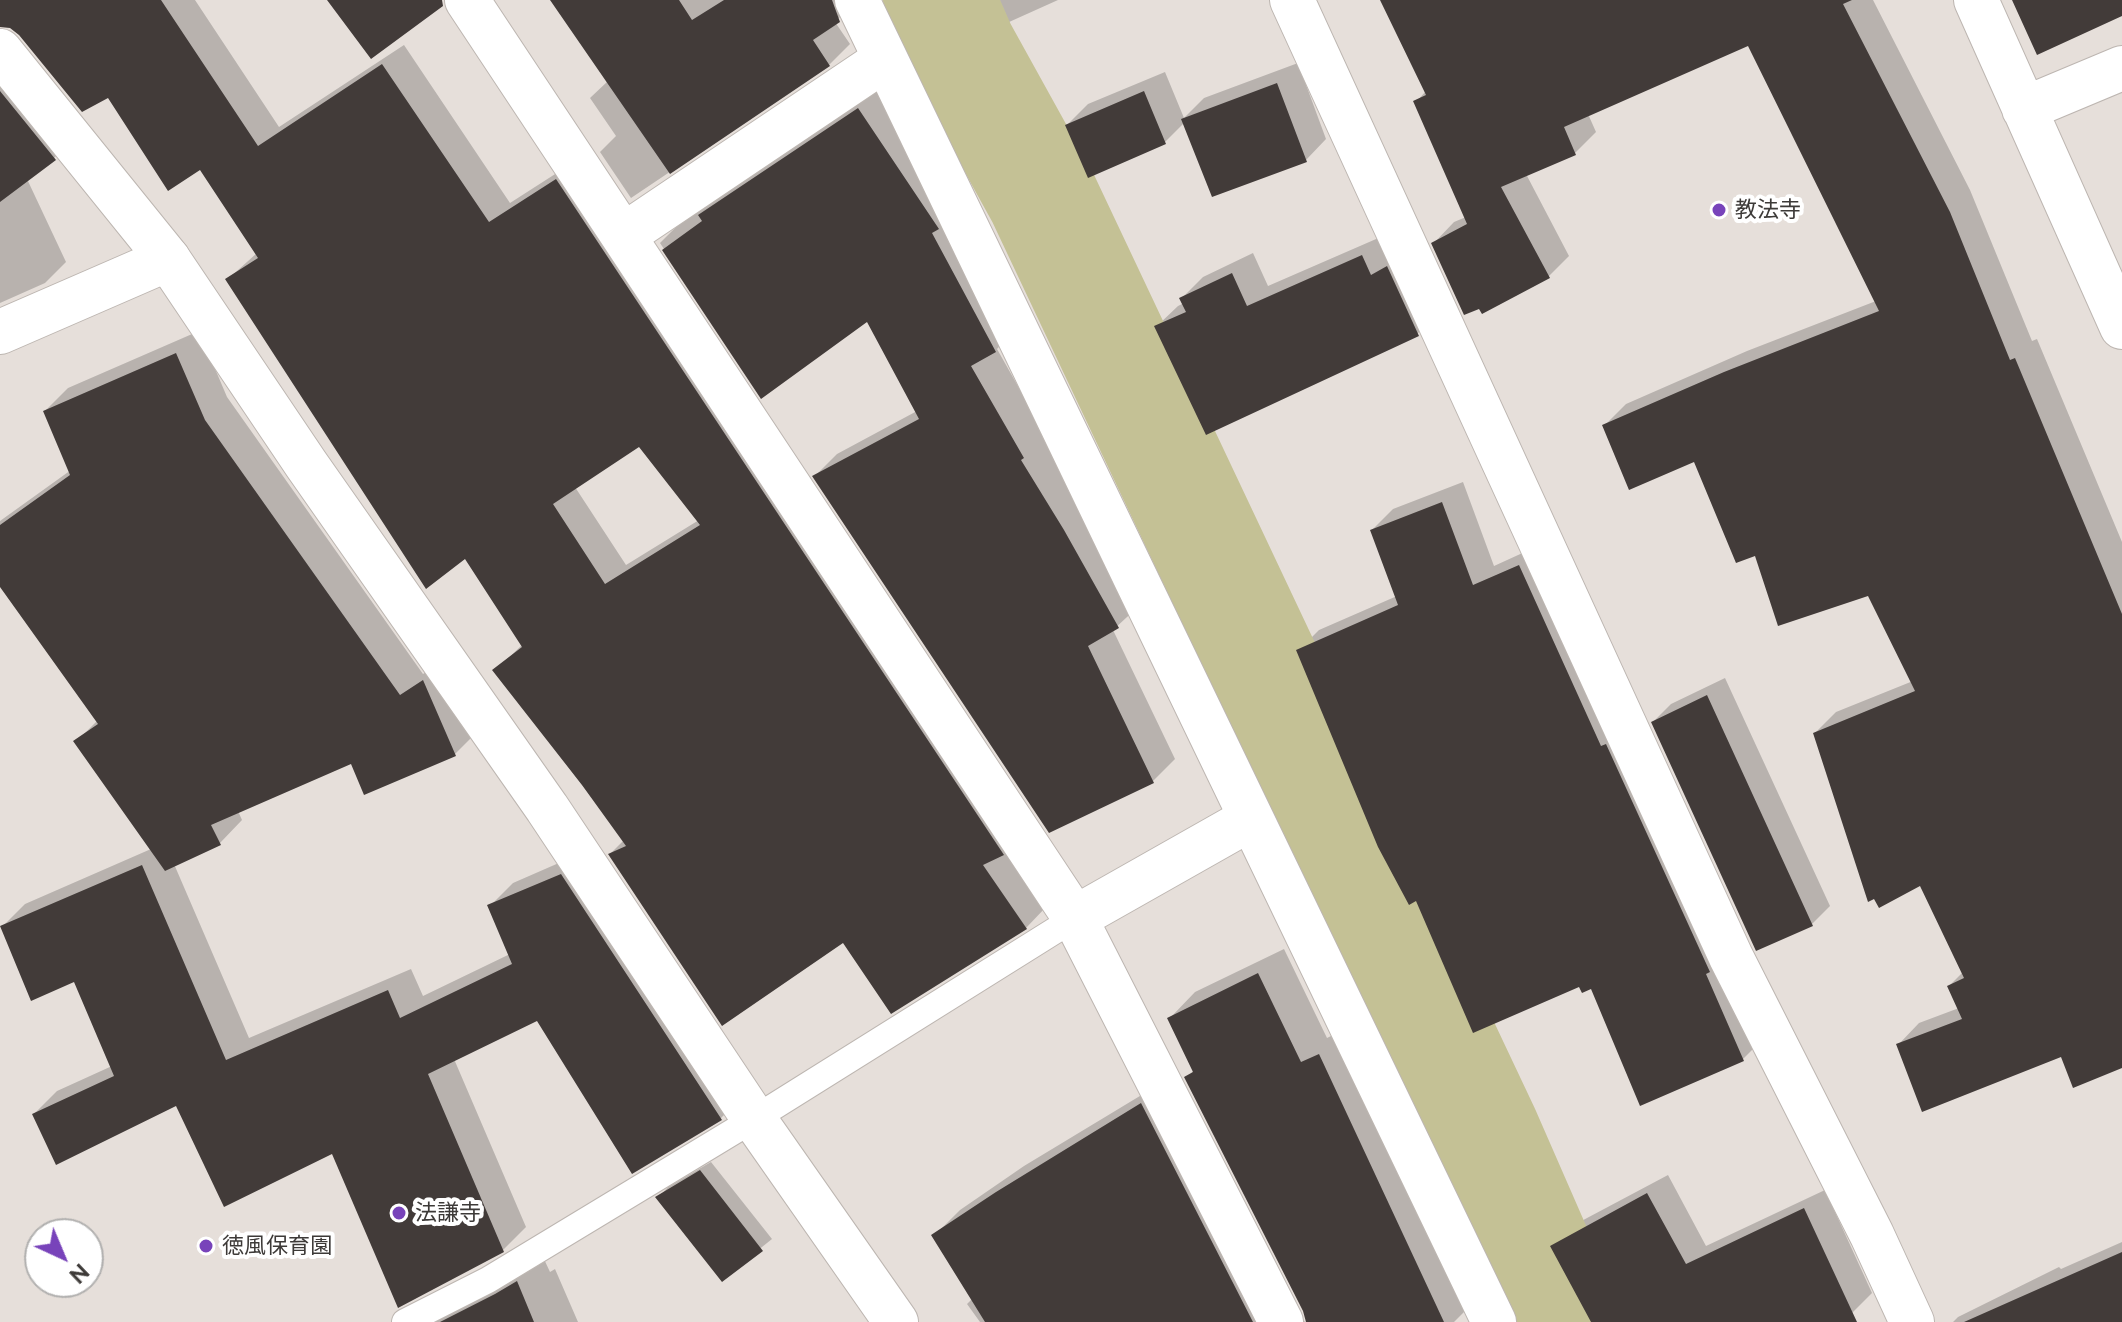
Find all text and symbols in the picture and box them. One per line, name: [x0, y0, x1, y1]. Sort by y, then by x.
place label: 教法寺: [1735, 197, 1801, 223]
marker: 教法寺: [1710, 201, 1728, 219]
place label: 法謙寺: [415, 1200, 481, 1226]
marker: 法謙寺: [390, 1204, 408, 1222]
north arrow: [24, 1218, 104, 1298]
place label: 徳風保育園: [222, 1233, 332, 1259]
marker: 徳風保育園: [197, 1237, 215, 1255]
text: N: [64, 1259, 94, 1289]

